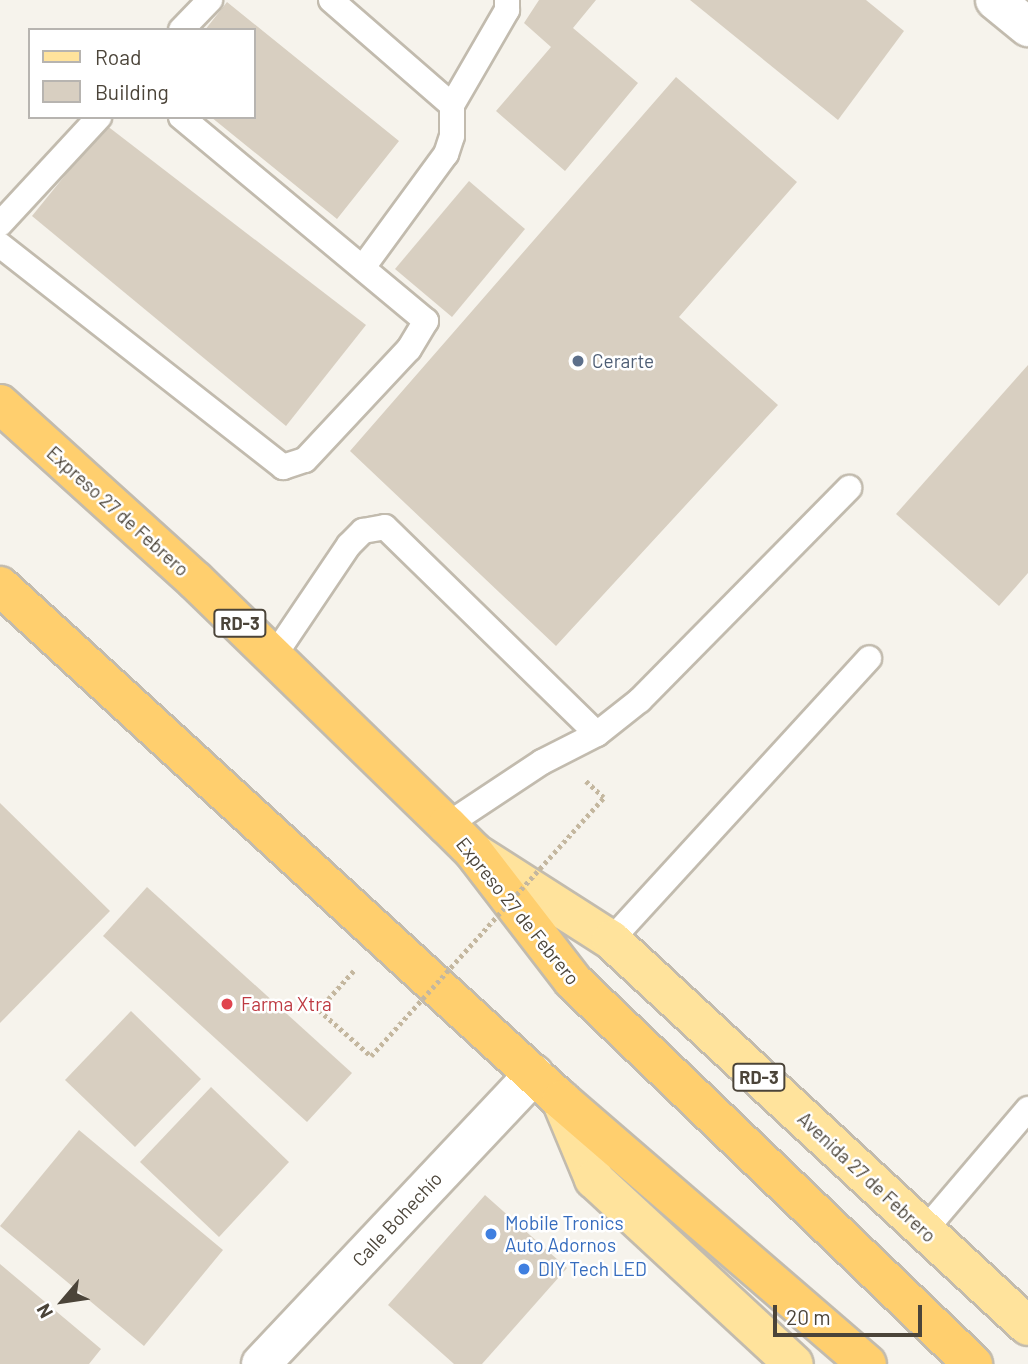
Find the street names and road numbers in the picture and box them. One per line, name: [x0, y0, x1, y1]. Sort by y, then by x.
street label: Expreso 27 de Febrero: [42, 441, 194, 581]
road number: RD-3: [212, 608, 268, 638]
street label: Expreso 27 de Febrero: [452, 833, 584, 989]
road number: RD-3: [731, 1062, 787, 1092]
street label: Avenida 27 de Febrero: [793, 1107, 941, 1247]
street label: Calle Bohechío: [347, 1167, 447, 1271]

